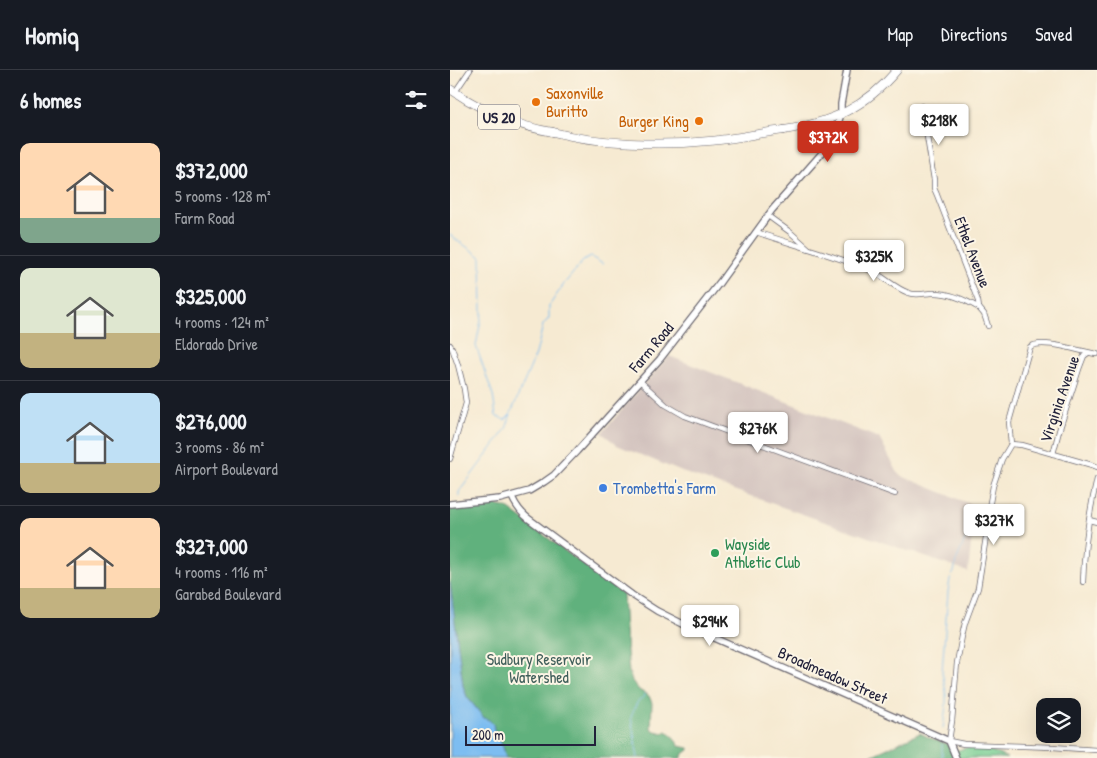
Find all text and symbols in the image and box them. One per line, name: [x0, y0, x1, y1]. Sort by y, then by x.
text: Homiq: [25, 19, 79, 51]
text: Map: [888, 22, 913, 47]
text: Directions: [941, 22, 1007, 47]
text: Saved: [1035, 22, 1072, 47]
place label: Saxonville Buritto: [546, 82, 604, 122]
text: 6 homes: [20, 86, 81, 115]
icon: filters: [402, 86, 430, 114]
marker: Saxonville Buritto: [530, 96, 542, 108]
road number: US 20: [478, 104, 520, 130]
pin: $218K: [904, 104, 974, 146]
text: $218K: [921, 109, 957, 131]
place label: Burger King: [619, 110, 689, 132]
marker: Burger King: [693, 115, 705, 127]
pin: $372K: [793, 121, 863, 163]
text: $372K: [808, 126, 848, 148]
text: $372,000: [175, 156, 248, 185]
icon: home: [60, 163, 120, 223]
text: 5 rooms · 128 m²: [175, 185, 271, 207]
text: Farm Road: [175, 207, 234, 229]
street label: Ethel Avenue: [949, 213, 997, 291]
pin: $325K: [839, 240, 909, 282]
text: $325K: [855, 245, 893, 267]
text: $325,000: [175, 282, 246, 311]
icon: home: [60, 288, 120, 348]
text: 4 rooms · 124 m²: [175, 311, 269, 333]
street label: Farm Road: [623, 317, 678, 378]
text: Eldorado Drive: [175, 333, 258, 355]
street label: Virginia Avenue: [1034, 352, 1084, 446]
text: $276,000: [175, 407, 247, 436]
pin: $276K: [723, 412, 793, 454]
icon: home: [60, 413, 120, 473]
text: $276K: [739, 417, 777, 439]
text: 3 rooms · 86 m²: [175, 436, 264, 458]
text: Airport Boulevard: [175, 458, 278, 480]
place label: Trombetta's Farm: [613, 477, 716, 499]
marker: Trombetta's Farm: [597, 482, 609, 494]
pin: $327K: [959, 504, 1029, 546]
text: $327K: [974, 509, 1014, 531]
text: $327,000: [175, 532, 248, 561]
place label: Wayside Athletic Club: [725, 533, 801, 573]
icon: home: [60, 538, 120, 598]
marker: Wayside Athletic Club: [709, 547, 721, 559]
text: 4 rooms · 116 m²: [175, 561, 268, 583]
text: Garabed Boulevard: [175, 583, 281, 605]
pin: $294K: [675, 604, 745, 647]
text: $294K: [692, 610, 728, 632]
street label: Broadmeadow Street: [775, 641, 892, 709]
park label: Sudbury Reservoir Watershed: [487, 648, 591, 688]
map controls: [1036, 698, 1081, 743]
button: layers: [1036, 698, 1081, 743]
scale bar: [465, 723, 596, 746]
text: 200 m: [472, 725, 504, 744]

